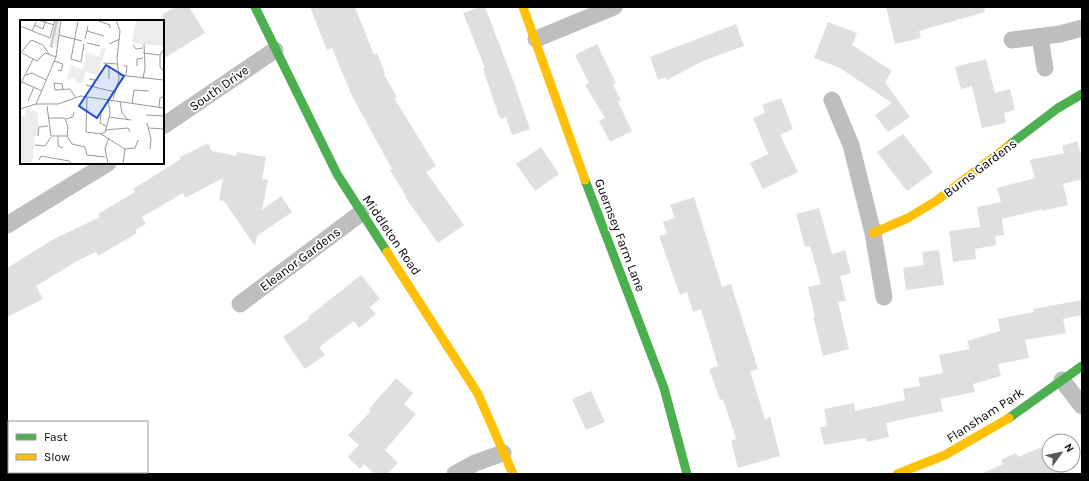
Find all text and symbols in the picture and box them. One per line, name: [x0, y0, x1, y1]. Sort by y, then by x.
inset map: [20, 20, 164, 164]
street label: South Drive: [186, 62, 252, 114]
street label: Burns Gardens: [940, 136, 1020, 200]
street label: Guernsey Farm Lane: [592, 177, 649, 294]
street label: Middleton Road: [360, 192, 424, 278]
street label: Eleanor Gardens: [257, 224, 343, 294]
street label: Flansham Park: [944, 384, 1026, 446]
legend: [8, 421, 148, 473]
text: Fast: [44, 430, 68, 444]
north arrow: [1041, 433, 1081, 473]
text: N: [1061, 441, 1077, 455]
text: Slow: [44, 450, 70, 464]

